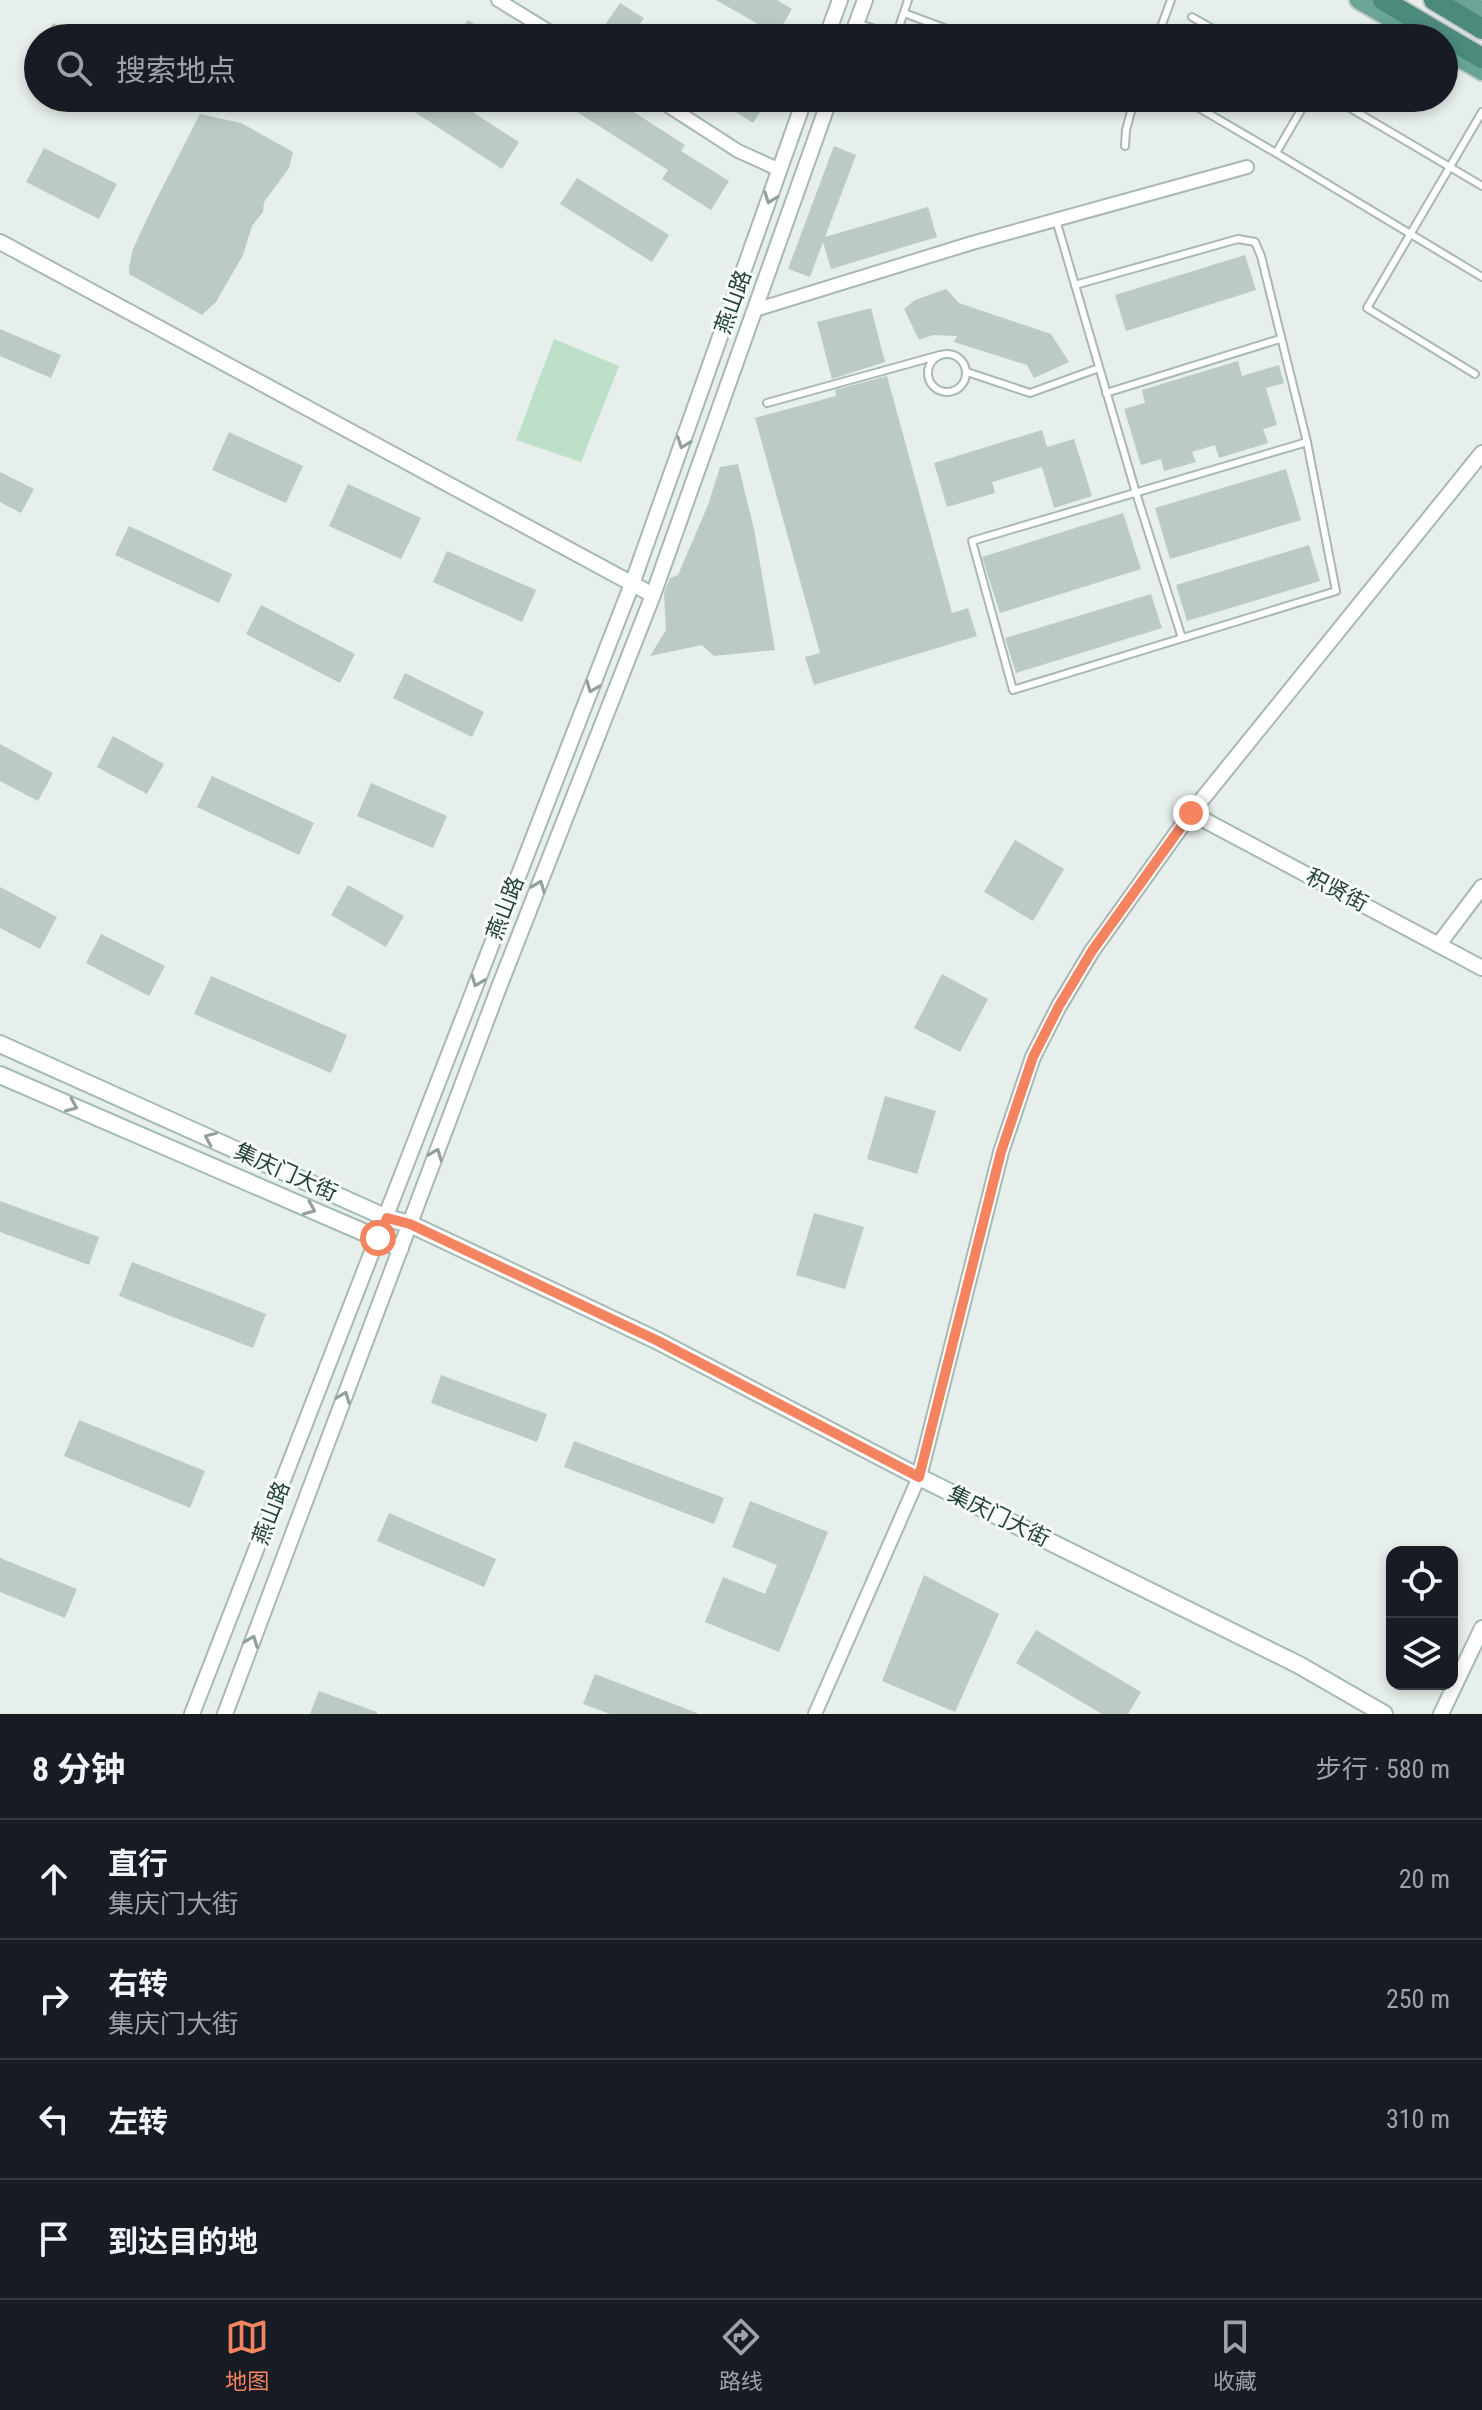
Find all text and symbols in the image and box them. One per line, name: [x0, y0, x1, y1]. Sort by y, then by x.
search box: [24, 24, 1458, 112]
icon: search: [52, 46, 96, 90]
text: 搜索地点: [116, 53, 236, 88]
one-way arrow: [763, 190, 779, 204]
street label: 燕山路: [710, 267, 756, 337]
one-way arrow: [676, 435, 692, 449]
one-way arrow: [585, 679, 602, 693]
route end: [1173, 795, 1209, 831]
street label: 积贤街: [1302, 863, 1372, 917]
street label: 燕山路: [482, 873, 528, 943]
one-way arrow: [529, 880, 546, 894]
one-way arrow: [470, 973, 487, 987]
one-way arrow: [63, 1096, 78, 1112]
one-way arrow: [203, 1132, 218, 1148]
street label: 集庆门大街: [231, 1138, 341, 1206]
one-way arrow: [426, 1148, 443, 1162]
one-way arrow: [302, 1200, 316, 1216]
route start: [360, 1220, 396, 1256]
one-way arrow: [334, 1391, 350, 1405]
street label: 燕山路: [248, 1478, 294, 1548]
street label: 集庆门大街: [944, 1481, 1054, 1551]
map controls: [1386, 1546, 1458, 1690]
button: locate: [1386, 1546, 1458, 1618]
button: layers: [1386, 1618, 1458, 1690]
one-way arrow: [242, 1635, 259, 1649]
text: 8 分钟: [32, 1749, 125, 1789]
text: 步行 · 580 m: [1316, 1754, 1450, 1784]
text: 直行: [108, 1846, 168, 1881]
icon: ahead: [32, 1857, 76, 1901]
text: 20 m: [1399, 1864, 1450, 1894]
text: 集庆门大街: [108, 1889, 238, 1919]
text: 右转: [108, 1966, 168, 2001]
icon: right: [32, 1977, 76, 2021]
text: 250 m: [1386, 1984, 1450, 2014]
text: 集庆门大街: [108, 2009, 238, 2039]
icon: left: [32, 2097, 76, 2141]
text: 左转: [108, 2104, 168, 2139]
text: 310 m: [1386, 2104, 1450, 2134]
icon: arrive: [32, 2217, 76, 2261]
text: 到达目的地: [108, 2224, 258, 2259]
tab: 地图: [225, 2315, 269, 2395]
tab: 路线: [719, 2315, 763, 2395]
tab: 收藏: [1213, 2315, 1257, 2395]

